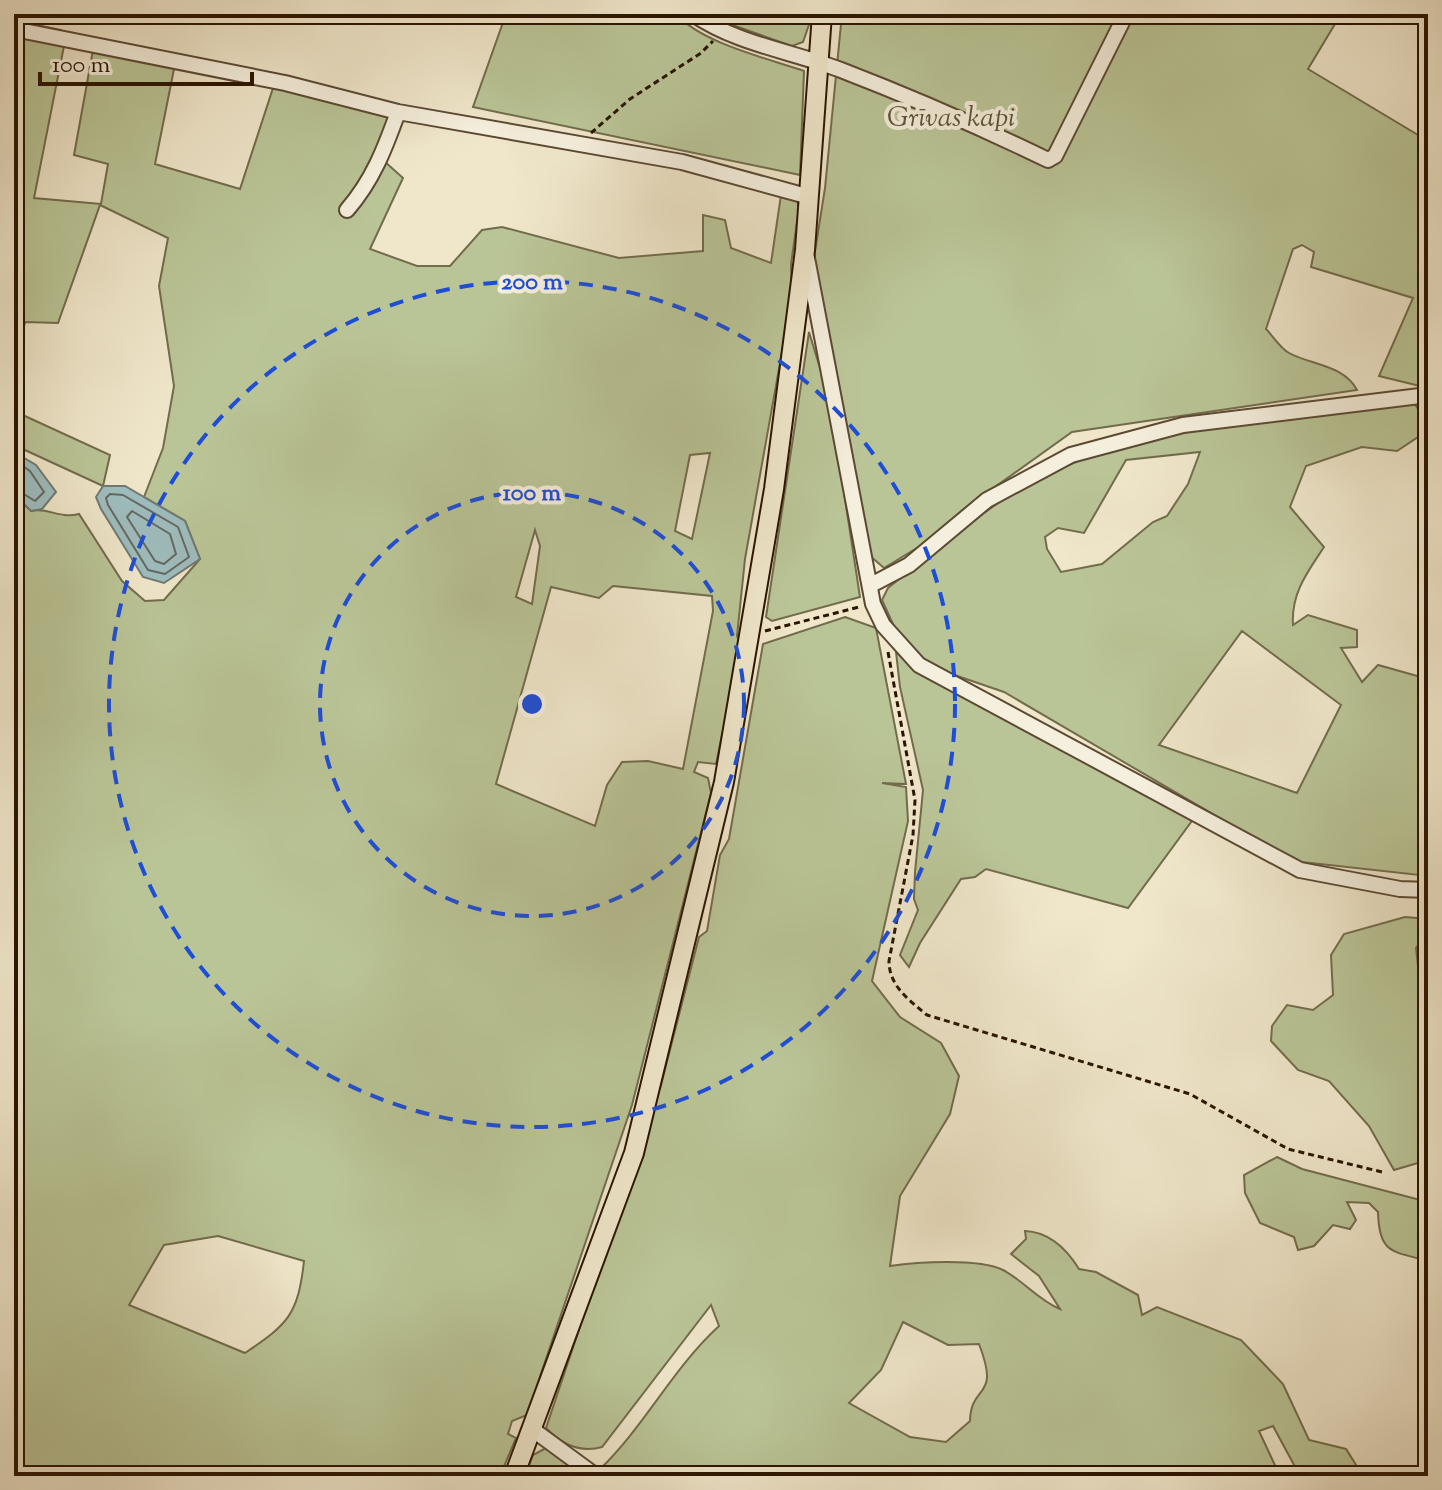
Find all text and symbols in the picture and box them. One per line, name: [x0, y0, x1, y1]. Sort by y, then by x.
scale bar: [40, 36, 252, 86]
text: 100 m: [52, 49, 110, 83]
park label: Grīvas kapi: [887, 99, 1015, 139]
text: 200 m: [501, 266, 563, 300]
text: 100 m: [503, 477, 561, 511]
centre of rings: [518, 690, 546, 718]

